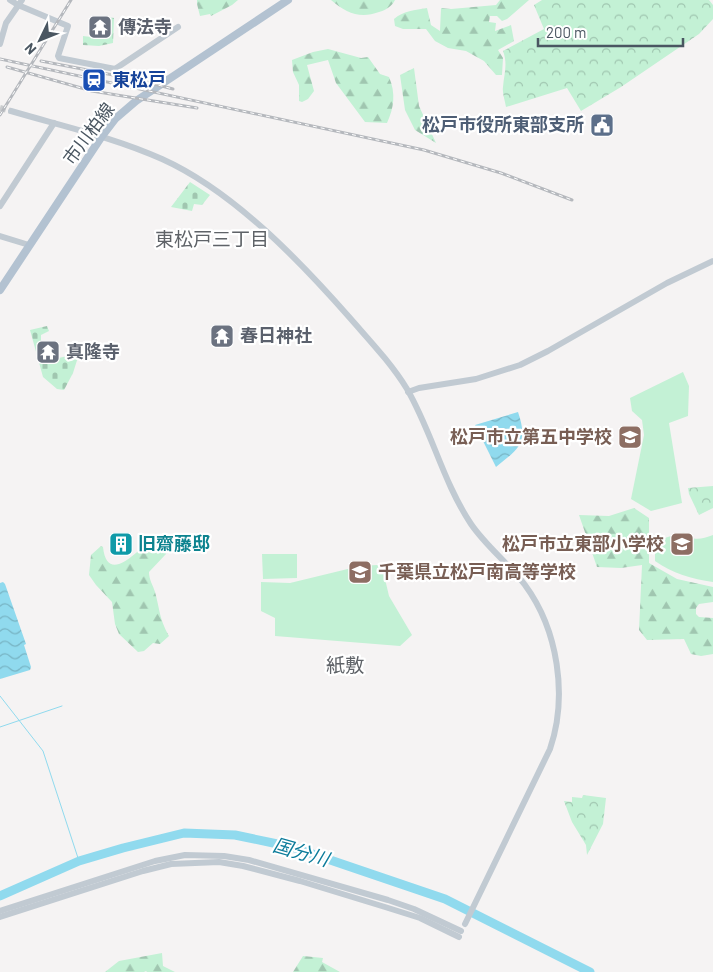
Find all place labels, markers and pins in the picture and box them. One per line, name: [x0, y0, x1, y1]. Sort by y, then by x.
temple icon: 傳法寺: [87, 14, 113, 40]
place label: 傳法寺: [118, 15, 172, 37]
station icon: 東松戸: [81, 67, 107, 93]
place label: 東松戸: [112, 68, 166, 90]
public building icon: 松戸市役所東部支所: [589, 112, 615, 138]
place label: 松戸市役所東部支所: [422, 113, 584, 135]
temple icon: 春日神社: [209, 323, 235, 349]
place label: 春日神社: [240, 324, 312, 346]
temple icon: 真隆寺: [35, 339, 61, 365]
place label: 真隆寺: [66, 340, 120, 362]
school or university icon: 松戸市立第五中学校: [617, 424, 643, 450]
place label: 松戸市立第五中学校: [450, 425, 612, 447]
building icon: 旧齋藤邸: [108, 531, 134, 557]
school or university icon: 松戸市立東部小学校: [669, 531, 695, 557]
place label: 旧齋藤邸: [138, 532, 210, 554]
place label: 松戸市立東部小学校: [502, 532, 664, 554]
school or university icon: 千葉県立松戸南高等学校: [347, 559, 373, 585]
place label: 千葉県立松戸南高等学校: [378, 560, 576, 582]

